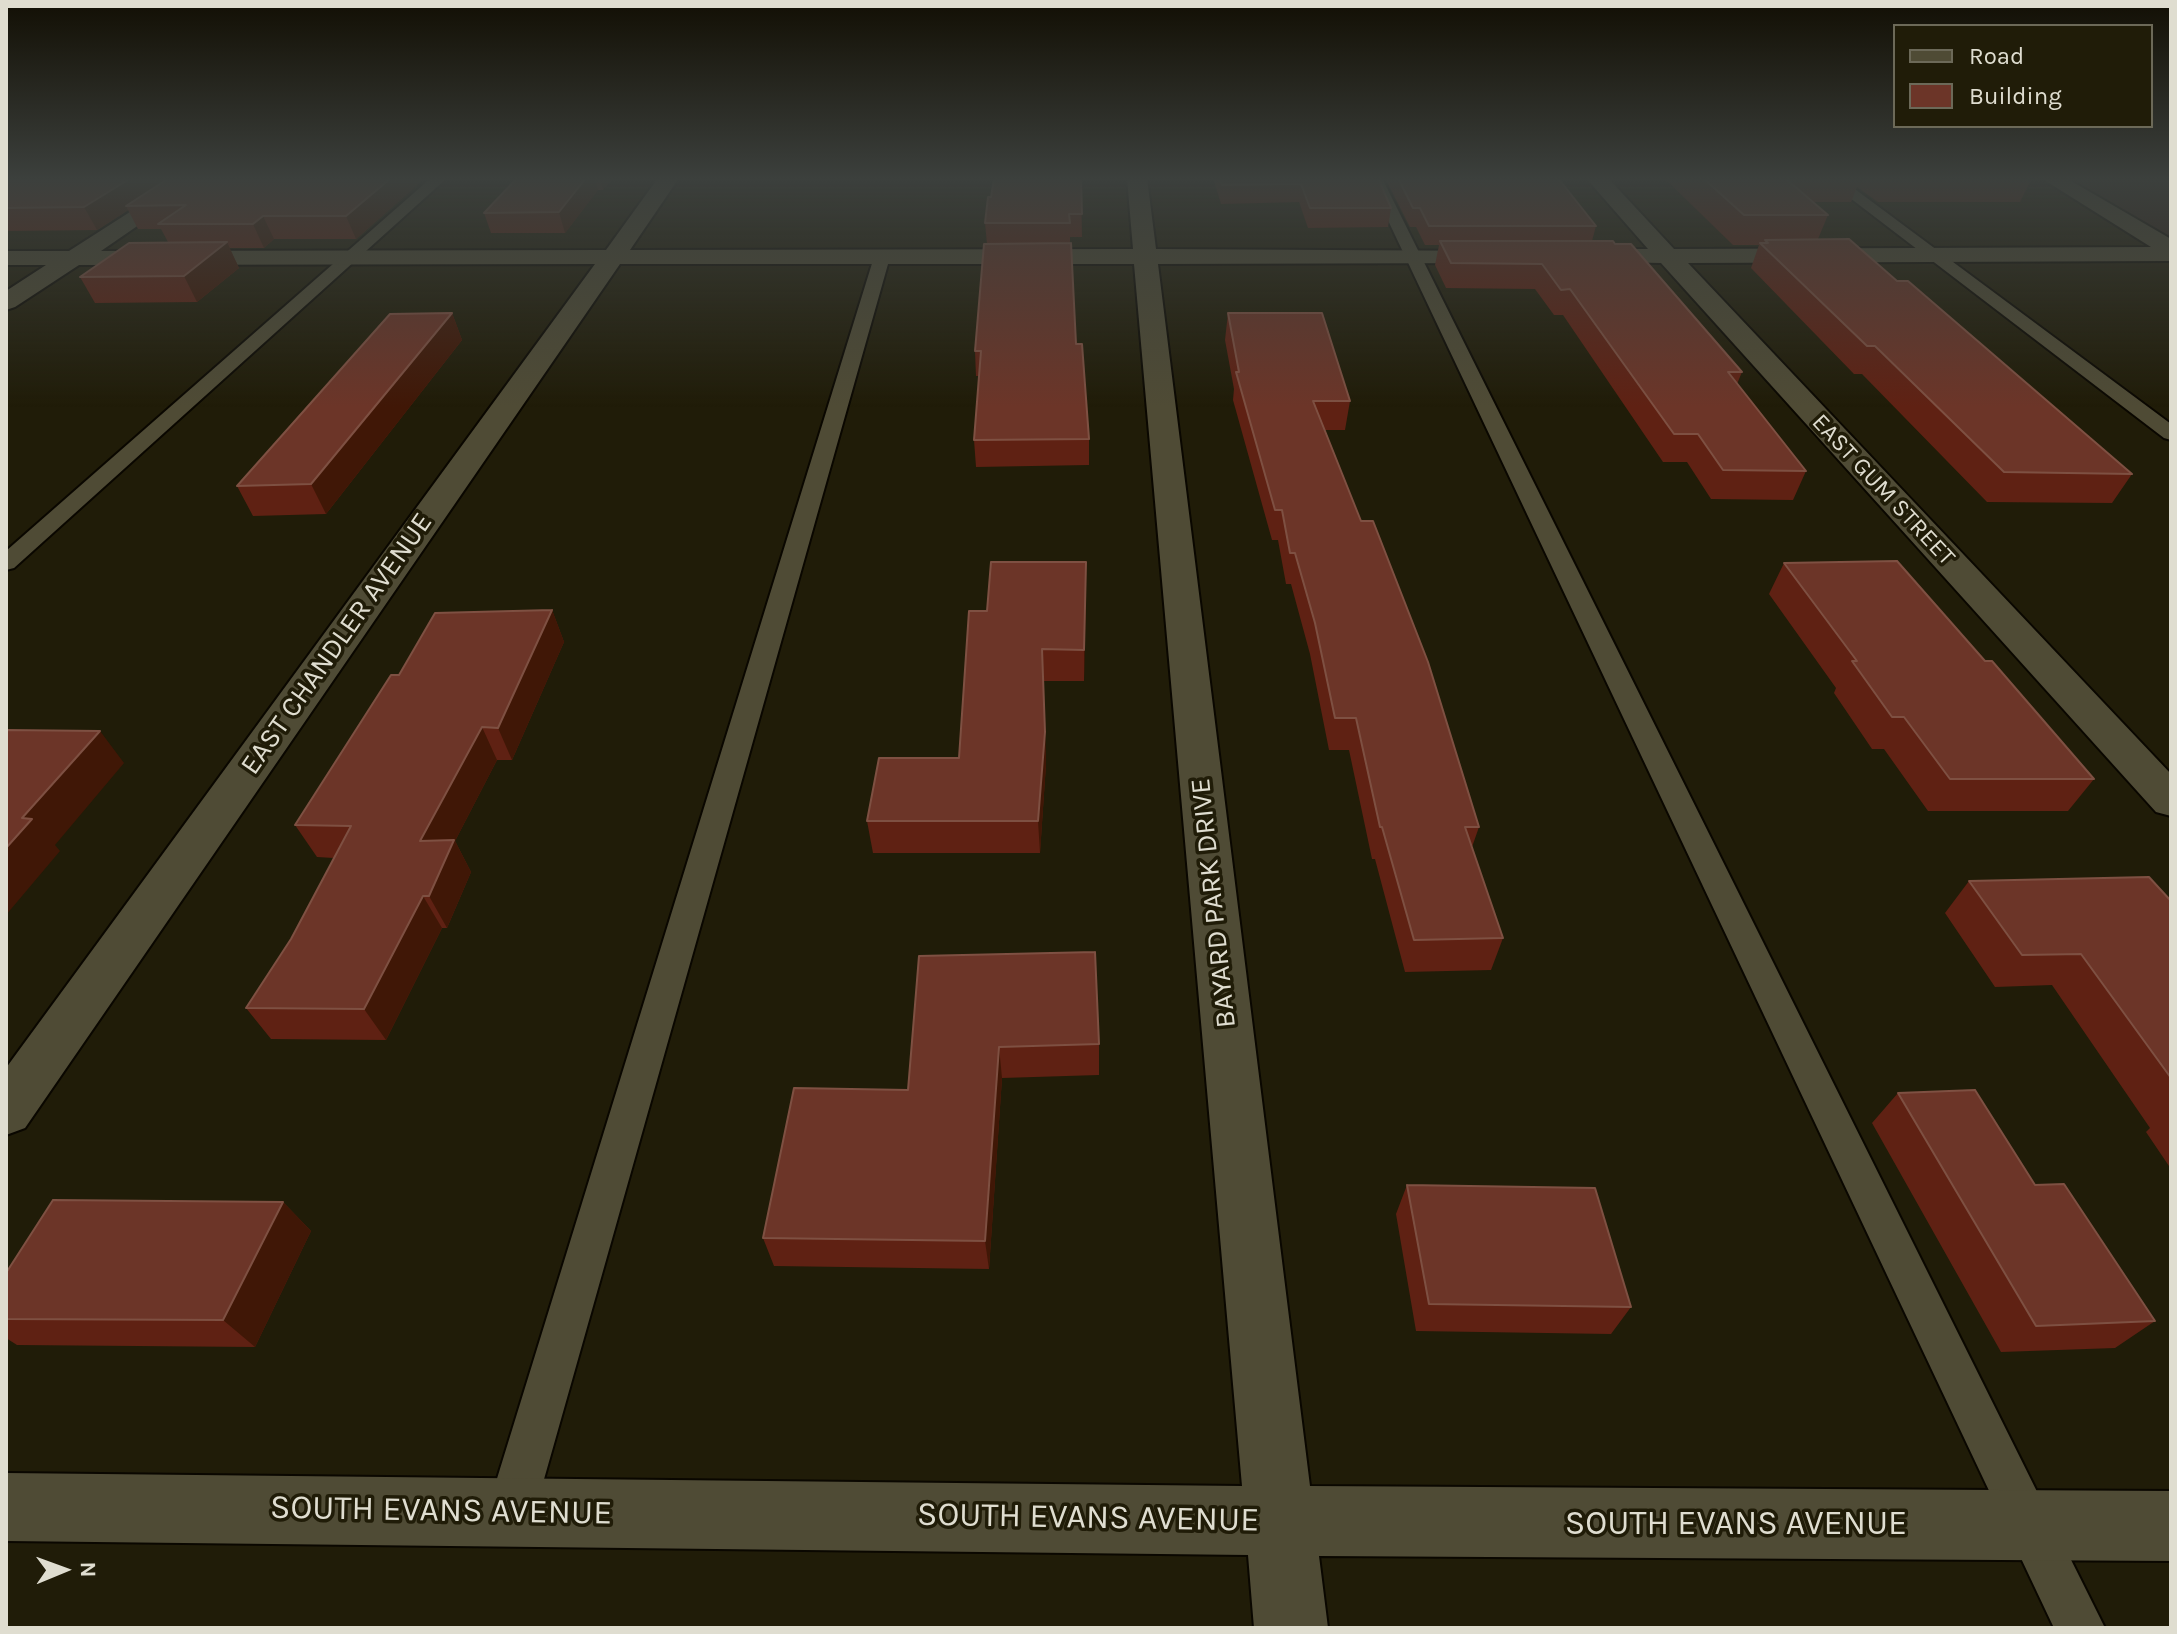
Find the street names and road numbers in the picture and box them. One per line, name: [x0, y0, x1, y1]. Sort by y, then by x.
street label: EAST GUM STREET: [1805, 408, 1961, 572]
street label: EAST CHANDLER AVENUE: [234, 507, 440, 781]
street label: BAYARD PARK DRIVE: [1184, 777, 1244, 1029]
street label: SOUTH EVANS AVENUE: [269, 1488, 613, 1534]
street label: SOUTH EVANS AVENUE: [916, 1495, 1260, 1541]
street label: SOUTH EVANS AVENUE: [1565, 1504, 1907, 1544]

